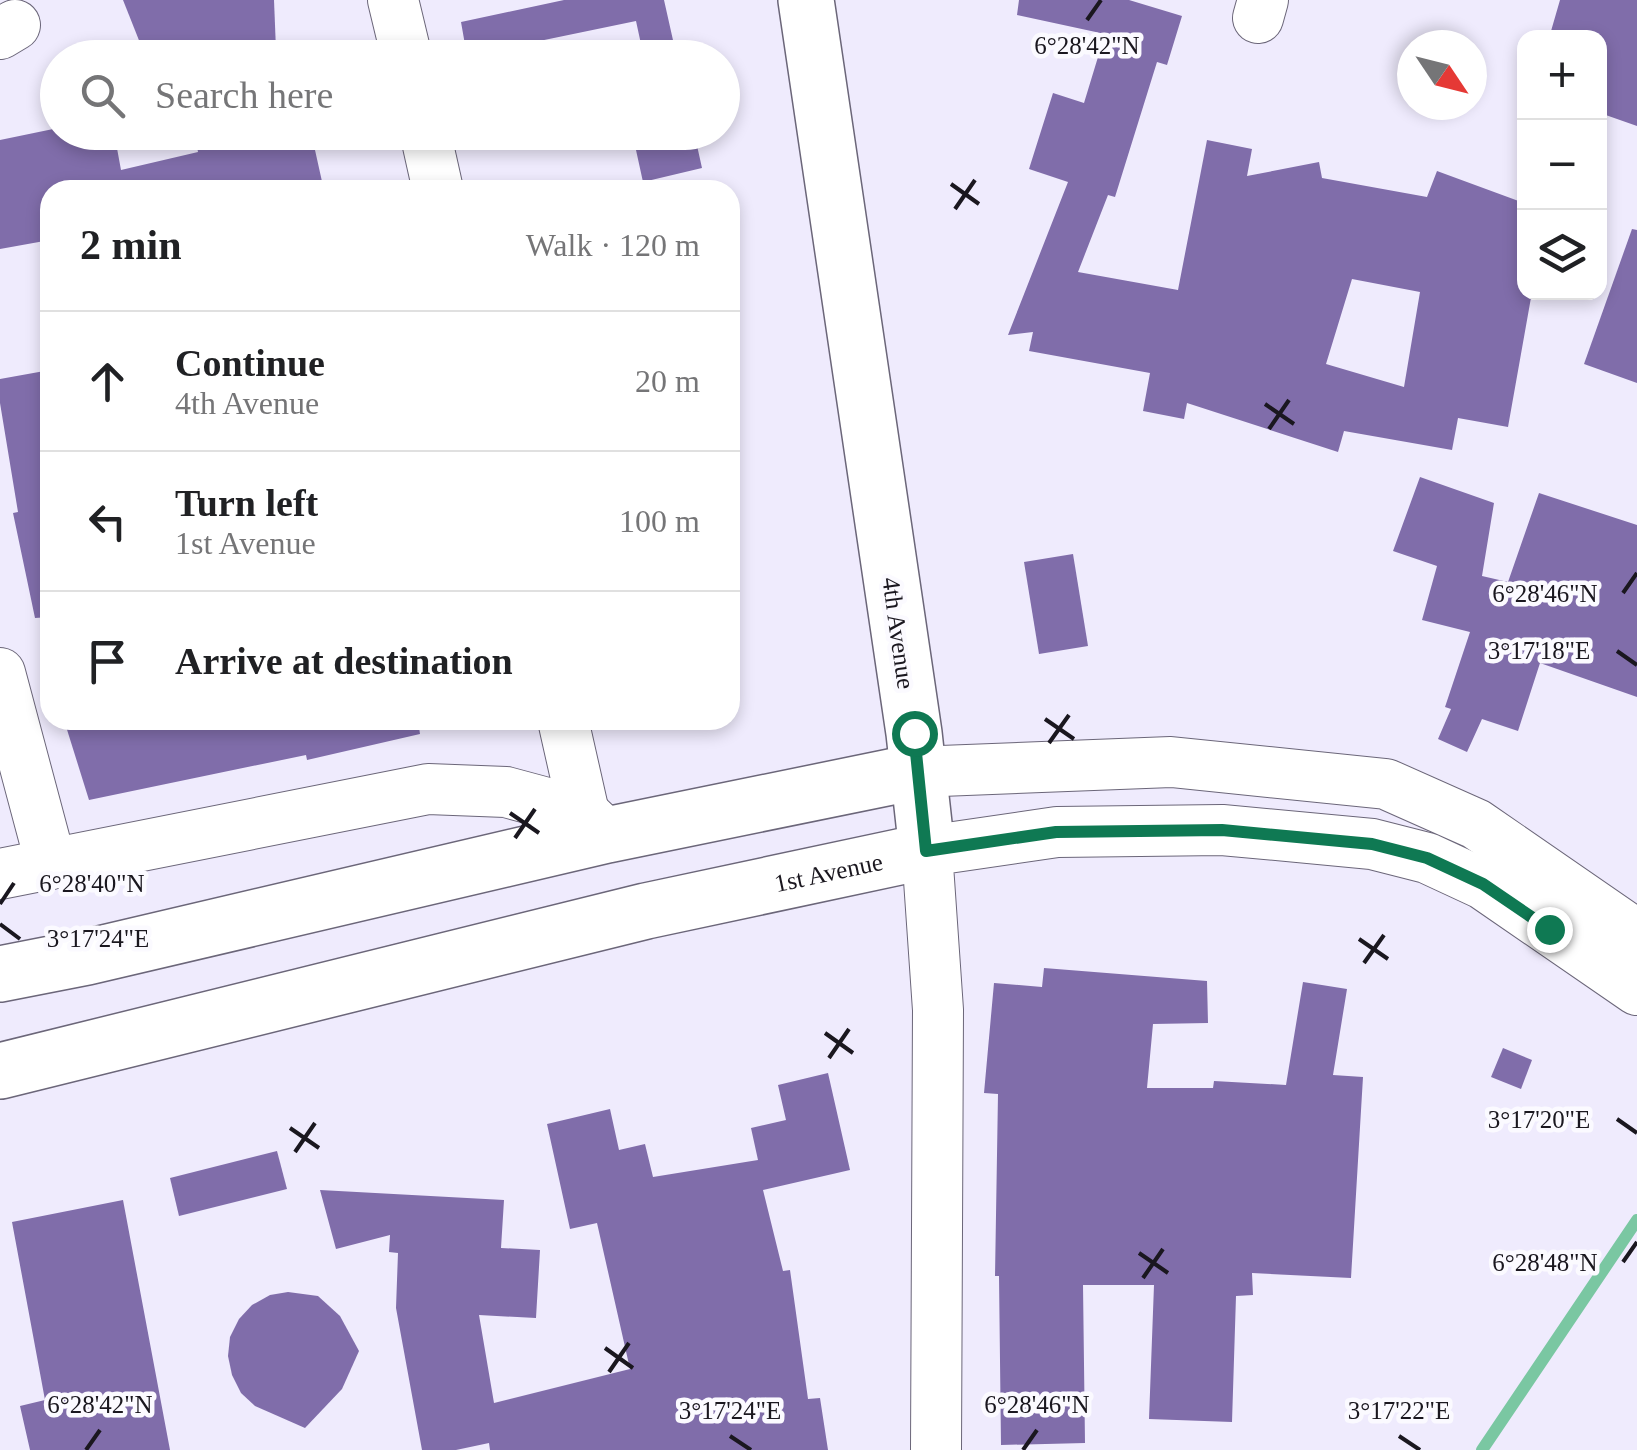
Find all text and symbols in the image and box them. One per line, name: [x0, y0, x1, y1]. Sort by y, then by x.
north arrow: [1397, 30, 1487, 120]
map controls: [1517, 30, 1607, 300]
button: +: [1517, 30, 1607, 120]
text: 6°28'42"N: [1034, 32, 1140, 59]
search box: [40, 40, 740, 150]
icon: search: [75, 68, 130, 123]
text: Search here: [155, 74, 333, 116]
button: −: [1517, 120, 1607, 210]
button: layers: [1517, 210, 1607, 300]
text: 2 min: [80, 222, 182, 268]
text: Walk · 120 m: [526, 227, 700, 263]
text: Continue: [175, 342, 325, 384]
icon: ahead: [80, 354, 135, 409]
text: 20 m: [635, 363, 700, 399]
text: 4th Avenue: [175, 385, 319, 421]
text: Turn left: [175, 482, 318, 524]
icon: left: [80, 494, 135, 549]
text: 100 m: [619, 503, 700, 539]
text: 1st Avenue: [175, 525, 316, 561]
street label: 4th Avenue: [877, 575, 920, 691]
text: 6°28'46"N: [1492, 580, 1598, 607]
icon: arrive: [80, 634, 135, 689]
text: 3°17'18"E: [1488, 637, 1590, 664]
text: Arrive at destination: [175, 640, 513, 682]
route start: [892, 711, 938, 757]
street label: 1st Avenue: [772, 848, 885, 897]
text: 6°28'40"N: [39, 870, 145, 897]
route end: [1527, 907, 1573, 953]
text: 3°17'24"E: [47, 925, 149, 952]
text: 3°17'20"E: [1488, 1106, 1590, 1133]
text: 6°28'48"N: [1492, 1249, 1598, 1276]
text: 6°28'42"N: [47, 1391, 153, 1418]
text: 6°28'46"N: [984, 1391, 1090, 1418]
text: 3°17'24"E: [679, 1397, 781, 1424]
text: 3°17'22"E: [1348, 1397, 1450, 1424]

